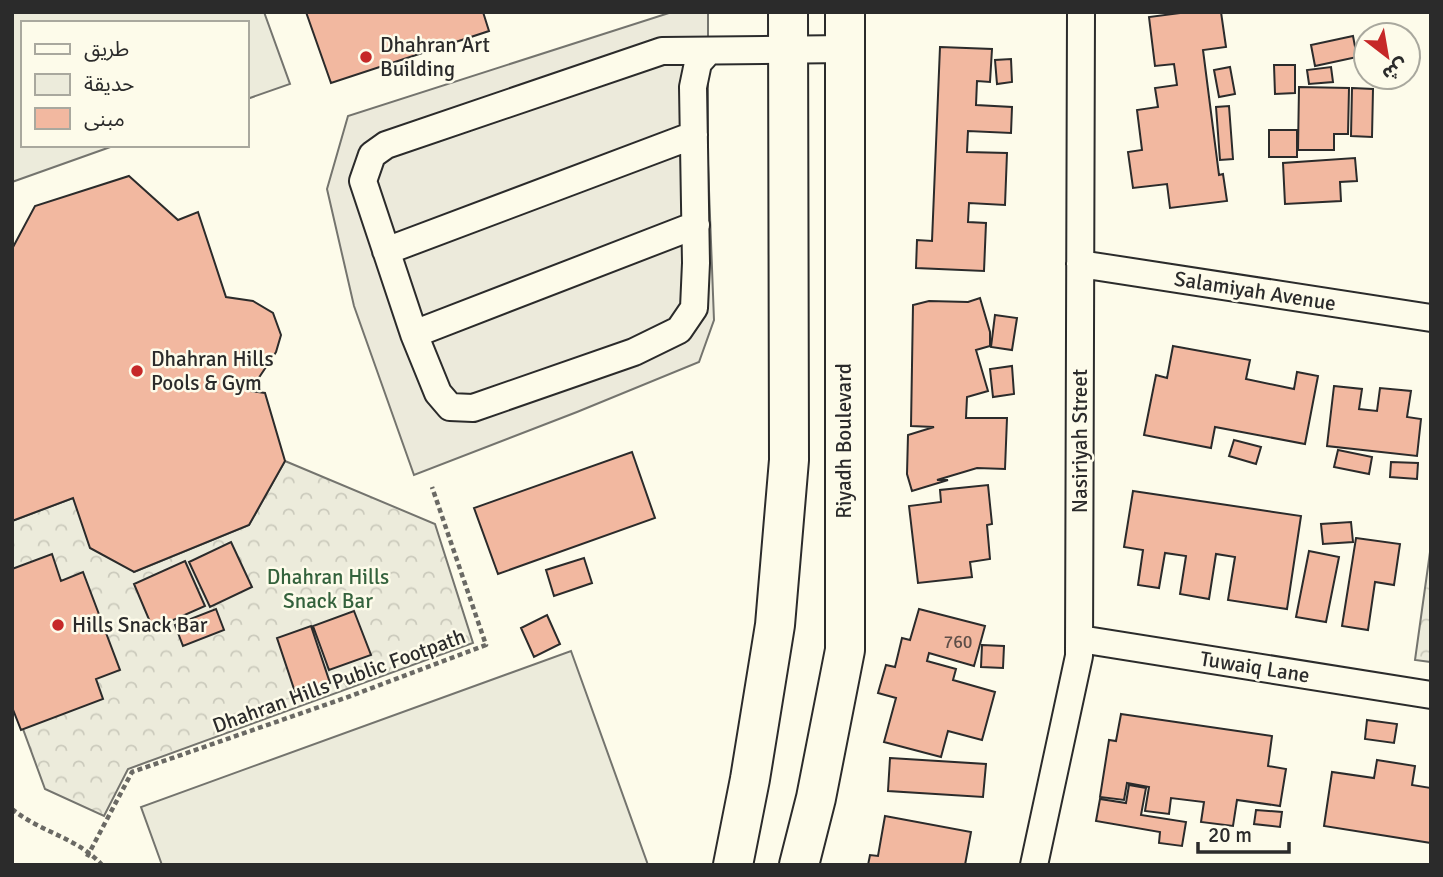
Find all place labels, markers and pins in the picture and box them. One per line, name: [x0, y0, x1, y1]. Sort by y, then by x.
place label: Dhahran Art Building: [380, 32, 490, 82]
marker: Dhahran Art Building: [358, 49, 374, 65]
place label: Dhahran Hills Pools & Gym: [151, 346, 274, 396]
marker: Dhahran Hills Pools & Gym: [129, 363, 145, 379]
place label: Hills Snack Bar: [72, 612, 208, 638]
marker: Hills Snack Bar: [50, 617, 66, 633]

